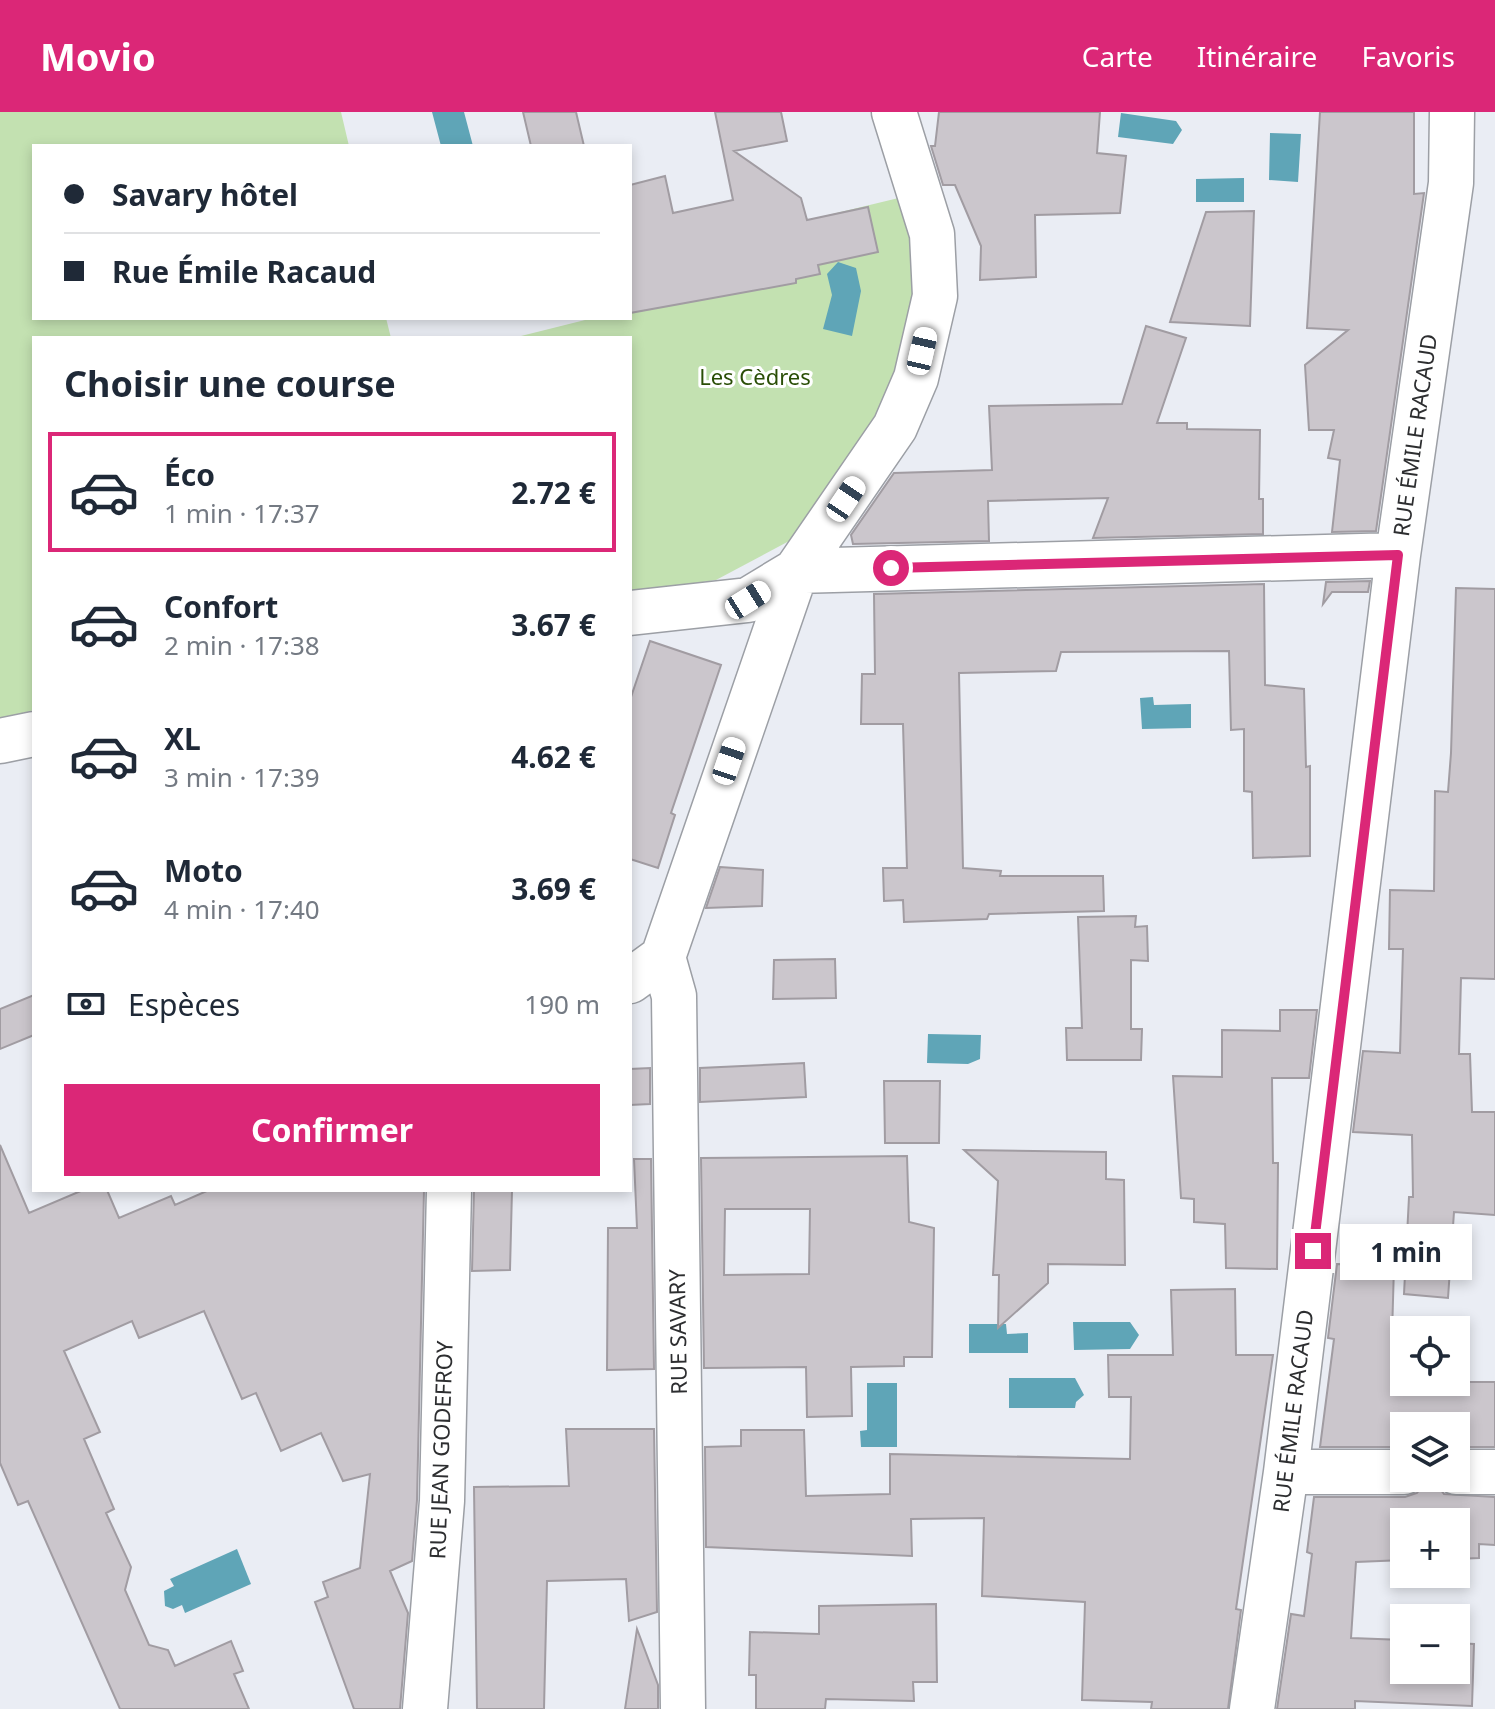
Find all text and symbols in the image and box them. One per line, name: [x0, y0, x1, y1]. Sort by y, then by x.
text: Movio: [40, 30, 156, 82]
text: Carte: [1082, 37, 1153, 75]
text: Itinéraire: [1197, 37, 1317, 75]
text: Favoris: [1361, 37, 1455, 75]
text: Savary hôtel: [112, 174, 298, 215]
text: Rue Émile Racaud: [112, 251, 376, 292]
car: [905, 325, 939, 377]
street label: RUE ÉMILE RACAUD: [1385, 332, 1443, 538]
text: Choisir une course: [64, 359, 396, 408]
park label: Les Cèdres: [699, 361, 811, 391]
text: Éco: [164, 454, 215, 495]
icon: car: [68, 456, 140, 528]
text: 2.72 €: [511, 472, 596, 513]
car: [823, 472, 869, 526]
text: 1 min · 17:37: [164, 495, 320, 531]
route start: [873, 550, 909, 586]
car: [721, 577, 775, 623]
text: Confort: [164, 586, 278, 627]
icon: car: [68, 588, 140, 660]
text: 3.67 €: [511, 604, 596, 645]
text: 2 min · 17:38: [164, 627, 320, 663]
text: XL: [164, 718, 201, 759]
icon: car: [68, 720, 140, 792]
car: [710, 734, 748, 788]
text: 4.62 €: [511, 736, 596, 777]
text: 3 min · 17:39: [164, 759, 320, 795]
text: Moto: [164, 850, 243, 891]
icon: car: [68, 852, 140, 924]
text: 3.69 €: [511, 868, 596, 909]
text: 4 min · 17:40: [164, 891, 320, 927]
icon: cash: [64, 982, 108, 1026]
text: Espèces: [128, 984, 240, 1025]
text: 190 m: [524, 986, 600, 1022]
button: Confirmer: [64, 1084, 600, 1176]
callout: 1 min: [1341, 1223, 1473, 1279]
route end: [1295, 1233, 1331, 1269]
text: 1 min: [1370, 1234, 1442, 1270]
street label: RUE SAVARY: [661, 1268, 693, 1395]
street label: RUE ÉMILE RACAUD: [1265, 1308, 1319, 1514]
map controls: [1390, 1316, 1470, 1684]
button: locate: [1390, 1316, 1470, 1396]
street label: RUE JEAN GODEFROY: [421, 1340, 459, 1560]
button: layers: [1390, 1412, 1470, 1492]
button: +: [1390, 1508, 1470, 1588]
button: −: [1390, 1604, 1470, 1684]

